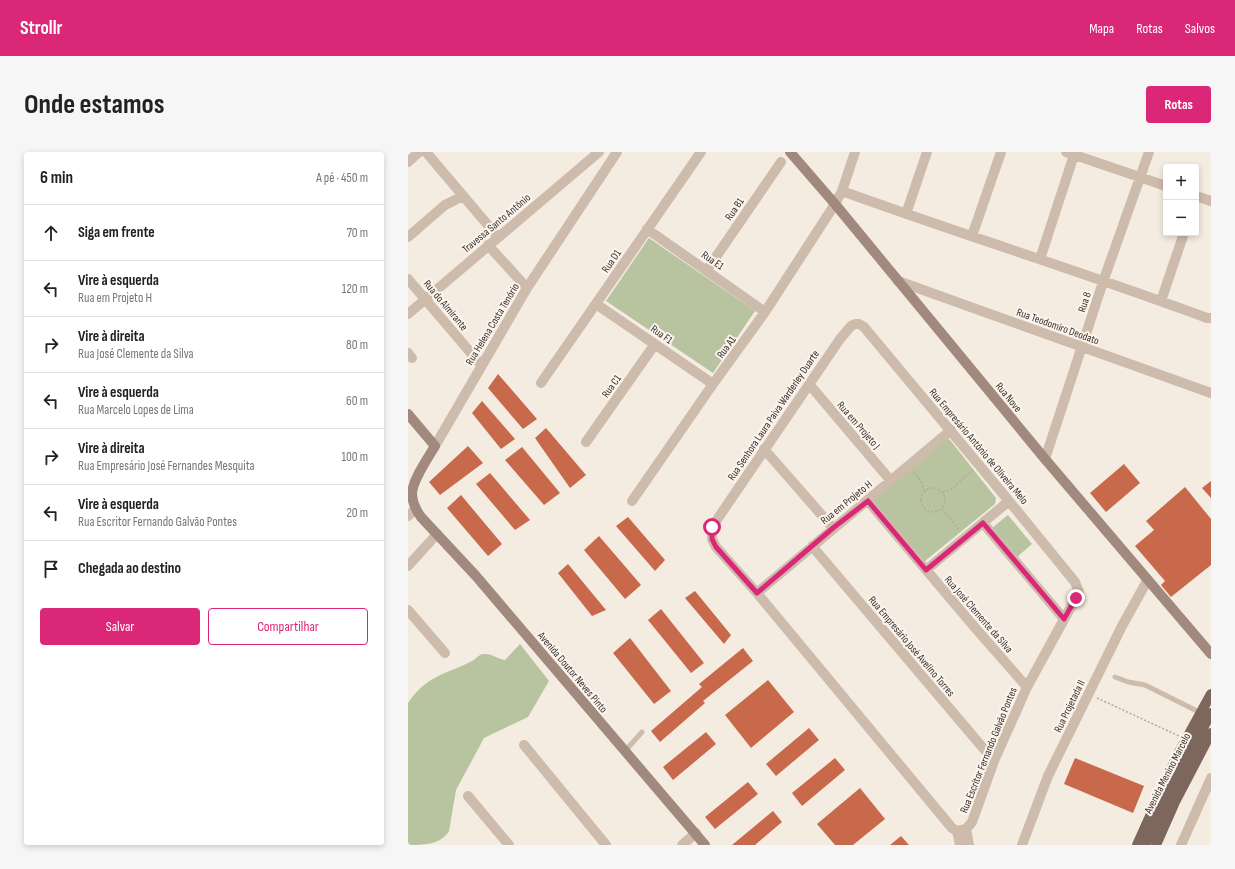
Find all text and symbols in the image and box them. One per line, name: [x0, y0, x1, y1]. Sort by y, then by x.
text: Strollr: [20, 17, 62, 40]
text: Mapa: [1089, 20, 1114, 37]
text: Rotas: [1136, 20, 1163, 37]
text: Salvos: [1185, 20, 1215, 37]
button: Rotas: [1146, 86, 1211, 123]
text: Onde estamos: [24, 88, 164, 121]
map controls: [1163, 164, 1199, 236]
button: +: [1163, 164, 1199, 200]
text: 6 min: [40, 168, 73, 188]
text: A pé · 450 m: [316, 170, 368, 186]
street label: Travessa Santo Antônio: [459, 191, 533, 256]
street label: Rua B1: [722, 195, 747, 223]
button: −: [1163, 200, 1199, 236]
icon: ahead: [40, 222, 62, 244]
text: Siga em frente: [78, 223, 155, 242]
text: 70 m: [347, 225, 368, 241]
street label: Rua D1: [599, 247, 624, 275]
street label: Rua E1: [699, 248, 726, 273]
text: Vire à esquerda: [78, 271, 159, 290]
street label: Rua do Almirante: [421, 277, 471, 333]
icon: left: [40, 278, 62, 300]
text: 120 m: [342, 281, 368, 297]
street label: Rua Helena Costa Tenório: [463, 281, 522, 367]
text: Rua em Projeto H: [78, 290, 152, 306]
street label: Rua 8: [1075, 290, 1094, 314]
street label: Rua Teodomiro Deodato: [1015, 305, 1101, 348]
street label: Rua F1: [648, 322, 675, 347]
text: Vire à direita: [78, 327, 145, 346]
icon: right: [40, 334, 62, 356]
street label: Rua A1: [714, 334, 739, 361]
text: 80 m: [346, 337, 368, 353]
text: Rua José Clemente da Silva: [78, 346, 194, 362]
street label: Rua Senhora Laura Paiva Warderley Duarte: [725, 348, 822, 483]
street label: Rua C1: [599, 372, 624, 400]
street label: Rua Nove: [993, 380, 1024, 415]
text: Vire à esquerda: [78, 383, 159, 402]
street label: Rua Empresário Antônio de Oliveira Melo: [926, 386, 1031, 507]
icon: left: [40, 390, 62, 412]
text: 60 m: [346, 393, 368, 409]
street label: Rua em Projeto J: [834, 399, 883, 452]
text: Rua Marcelo Lopes de Lima: [78, 402, 194, 418]
text: Vire à direita: [78, 439, 145, 458]
icon: right: [40, 446, 62, 468]
text: 100 m: [341, 449, 368, 465]
text: Rua Empresário José Fernandes Mesquita: [78, 458, 255, 474]
street label: Rua em Projeto H: [818, 478, 875, 527]
text: Vire à esquerda: [78, 495, 159, 514]
icon: left: [40, 502, 62, 524]
text: 20 m: [346, 505, 368, 521]
text: Rua Escritor Fernando Galvão Pontes: [78, 514, 237, 530]
route start: [703, 518, 721, 536]
icon: arrive: [40, 558, 62, 580]
text: Chegada ao destino: [78, 559, 181, 578]
street label: Rua José Clemente da Silva: [942, 573, 1016, 656]
route end: [1067, 589, 1085, 607]
street label: Rua Empresário José Avelino Torres: [866, 593, 957, 699]
button: Salvar: [40, 608, 200, 645]
button: Compartilhar: [208, 608, 368, 645]
street label: Avenida Doutor Neves Pinto: [534, 629, 610, 716]
street label: Rua Projetada II: [1051, 678, 1088, 735]
street label: Rua Escritor Fernando Galvão Pontes: [957, 685, 1020, 815]
street label: Avenida Menino Marcelo: [1141, 731, 1193, 816]

